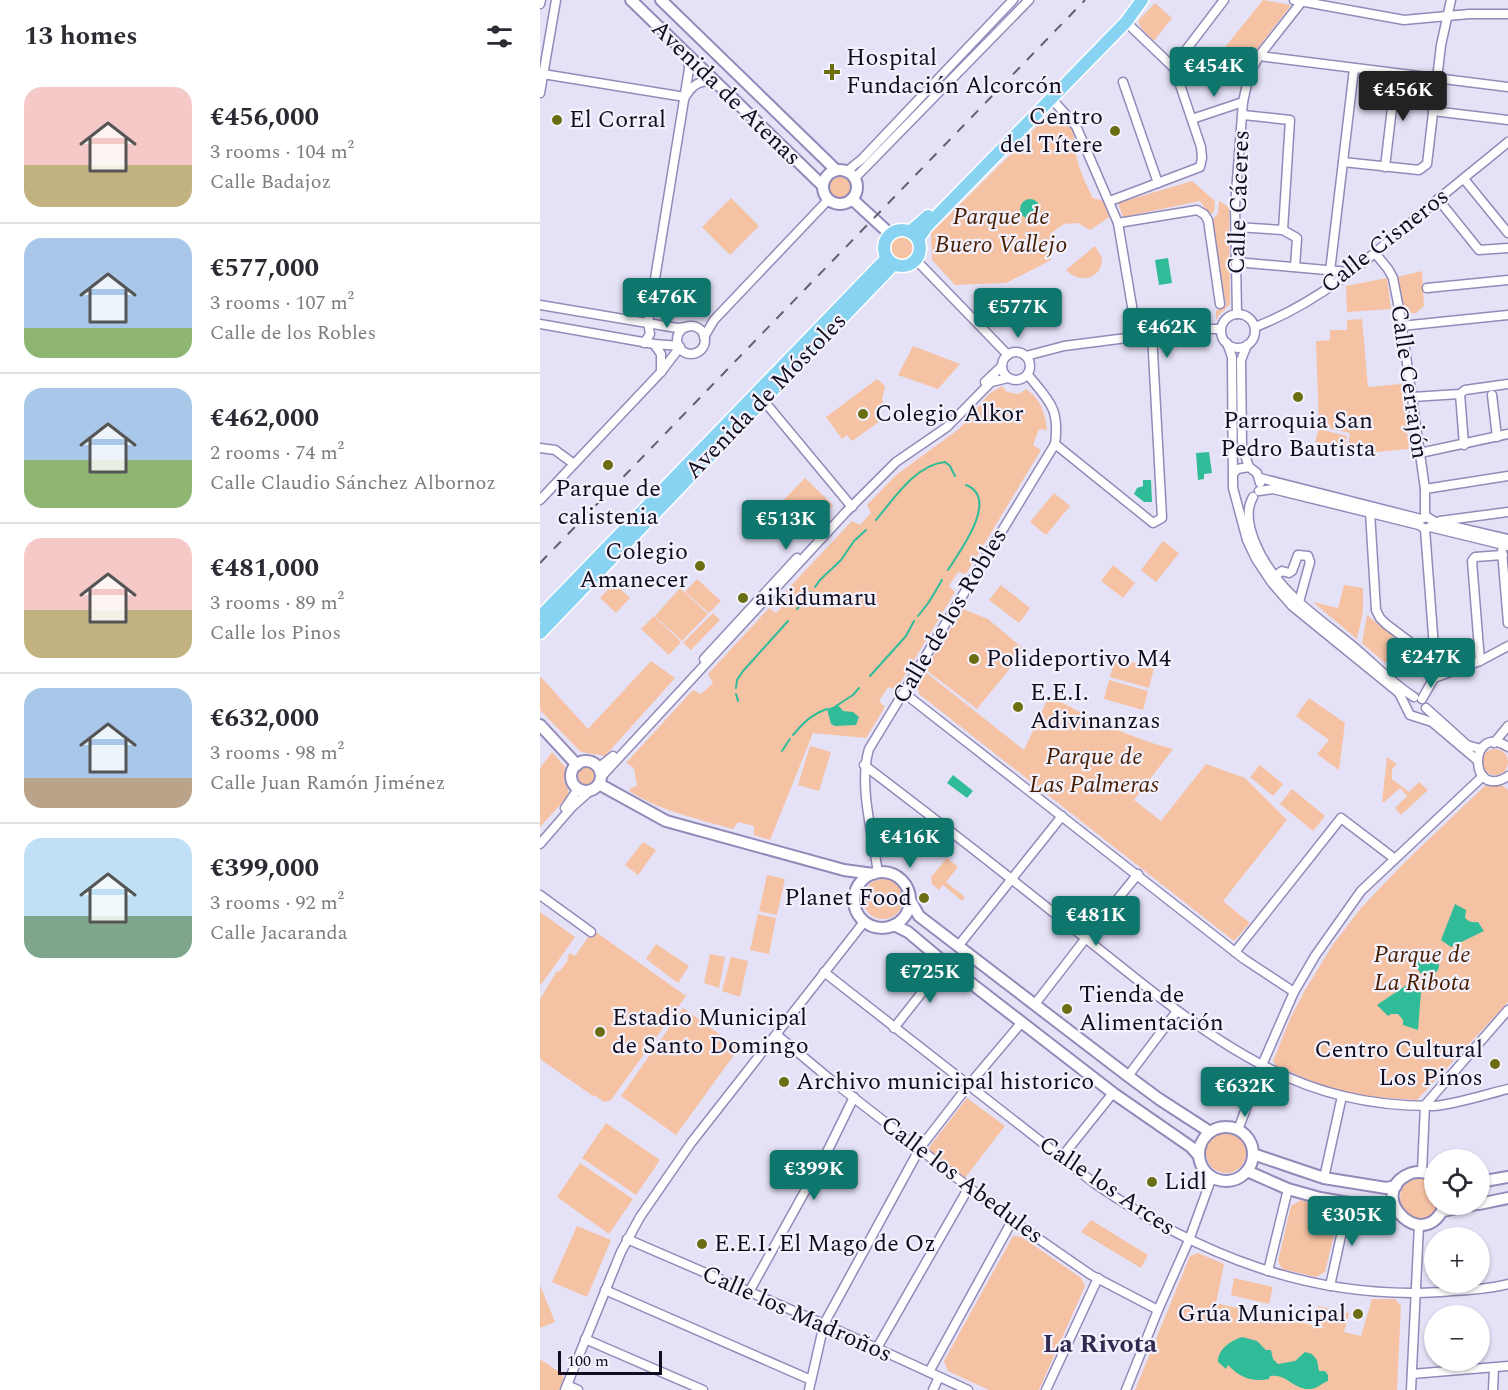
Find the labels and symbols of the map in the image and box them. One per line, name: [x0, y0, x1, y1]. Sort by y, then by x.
street label: Avenida de Atenas: [643, 12, 809, 174]
place label: Hospital Fundación Alcorcón: [846, 40, 1062, 104]
pin: €454K: [1172, 47, 1256, 98]
marker: Hospital Fundación Alcorcón: [823, 63, 841, 81]
pin: €456K: [1361, 71, 1445, 122]
place label: Centro del Títere: [1000, 99, 1103, 163]
place label: El Corral: [569, 102, 666, 138]
marker: El Corral: [550, 113, 564, 127]
marker: Centro del Títere: [1108, 124, 1122, 138]
street label: Calle Cáceres: [1218, 129, 1260, 275]
street label: Calle Cisneros: [1313, 179, 1457, 303]
park label: Parque de Buero Vallejo: [934, 199, 1068, 263]
pin: €476K: [625, 278, 709, 329]
pin: €577K: [976, 288, 1060, 339]
street label: Calle Cerrajón: [1380, 303, 1438, 461]
street label: Avenida de Móstoles: [677, 304, 855, 488]
pin: €462K: [1125, 308, 1209, 359]
marker: Parroquia San Pedro Bautista: [1291, 390, 1305, 404]
place label: Colegio Alkor: [875, 396, 1024, 432]
place label: Parroquia San Pedro Bautista: [1220, 403, 1376, 467]
marker: Colegio Alkor: [856, 407, 870, 421]
marker: Parque de calistenia: [601, 458, 615, 472]
place label: Parque de calistenia: [555, 471, 661, 535]
pin: €513K: [744, 500, 828, 551]
street label: Calle de los Robles: [883, 521, 1017, 711]
place label: Colegio Amanecer: [580, 534, 688, 598]
marker: Colegio Amanecer: [693, 559, 707, 573]
place label: aikidumaru: [755, 580, 877, 616]
marker: aikidumaru: [736, 591, 750, 605]
pin: €247K: [1389, 638, 1473, 689]
place label: Polideportivo M4: [986, 641, 1171, 677]
marker: Polideportivo M4: [967, 652, 981, 666]
place label: E.E.I. Adivinanzas: [1030, 675, 1161, 739]
marker: E.E.I. Adivinanzas: [1011, 700, 1025, 714]
park label: Parque de Las Palmeras: [1029, 739, 1159, 803]
pin: €416K: [868, 818, 952, 869]
place label: Planet Food: [784, 880, 912, 916]
marker: Planet Food: [917, 891, 931, 905]
pin: €481K: [1054, 896, 1138, 947]
park label: Parque de La Ribota: [1373, 937, 1471, 1001]
pin: €725K: [888, 953, 972, 1004]
place label: Tienda de Alimentación: [1079, 977, 1224, 1041]
place label: Estadio Municipal de Santo Domingo: [612, 1000, 809, 1064]
marker: Tienda de Alimentación: [1060, 1002, 1074, 1016]
marker: Estadio Municipal de Santo Domingo: [593, 1025, 607, 1039]
place label: Centro Cultural Los Pinos: [1314, 1032, 1483, 1096]
marker: Centro Cultural Los Pinos: [1488, 1057, 1502, 1071]
place label: Archivo municipal historico: [796, 1064, 1094, 1100]
pin: €632K: [1203, 1067, 1287, 1118]
marker: Archivo municipal historico: [777, 1075, 791, 1089]
street label: Calle los Abedules: [873, 1107, 1051, 1253]
street label: Calle los Arces: [1031, 1127, 1183, 1245]
pin: €399K: [772, 1150, 856, 1201]
place label: Lidl: [1164, 1164, 1207, 1200]
marker: Lidl: [1145, 1175, 1159, 1189]
pin: €305K: [1310, 1196, 1394, 1247]
place label: E.E.I. El Mago de Oz: [714, 1226, 936, 1262]
marker: E.E.I. El Mago de Oz: [695, 1237, 709, 1251]
street label: Calle los Madroños: [696, 1256, 898, 1372]
place label: Grúa Municipal: [1178, 1296, 1346, 1332]
marker: Grúa Municipal: [1351, 1307, 1365, 1321]
district label: La Rivota: [1043, 1324, 1158, 1364]
scale bar: [558, 1348, 662, 1376]

